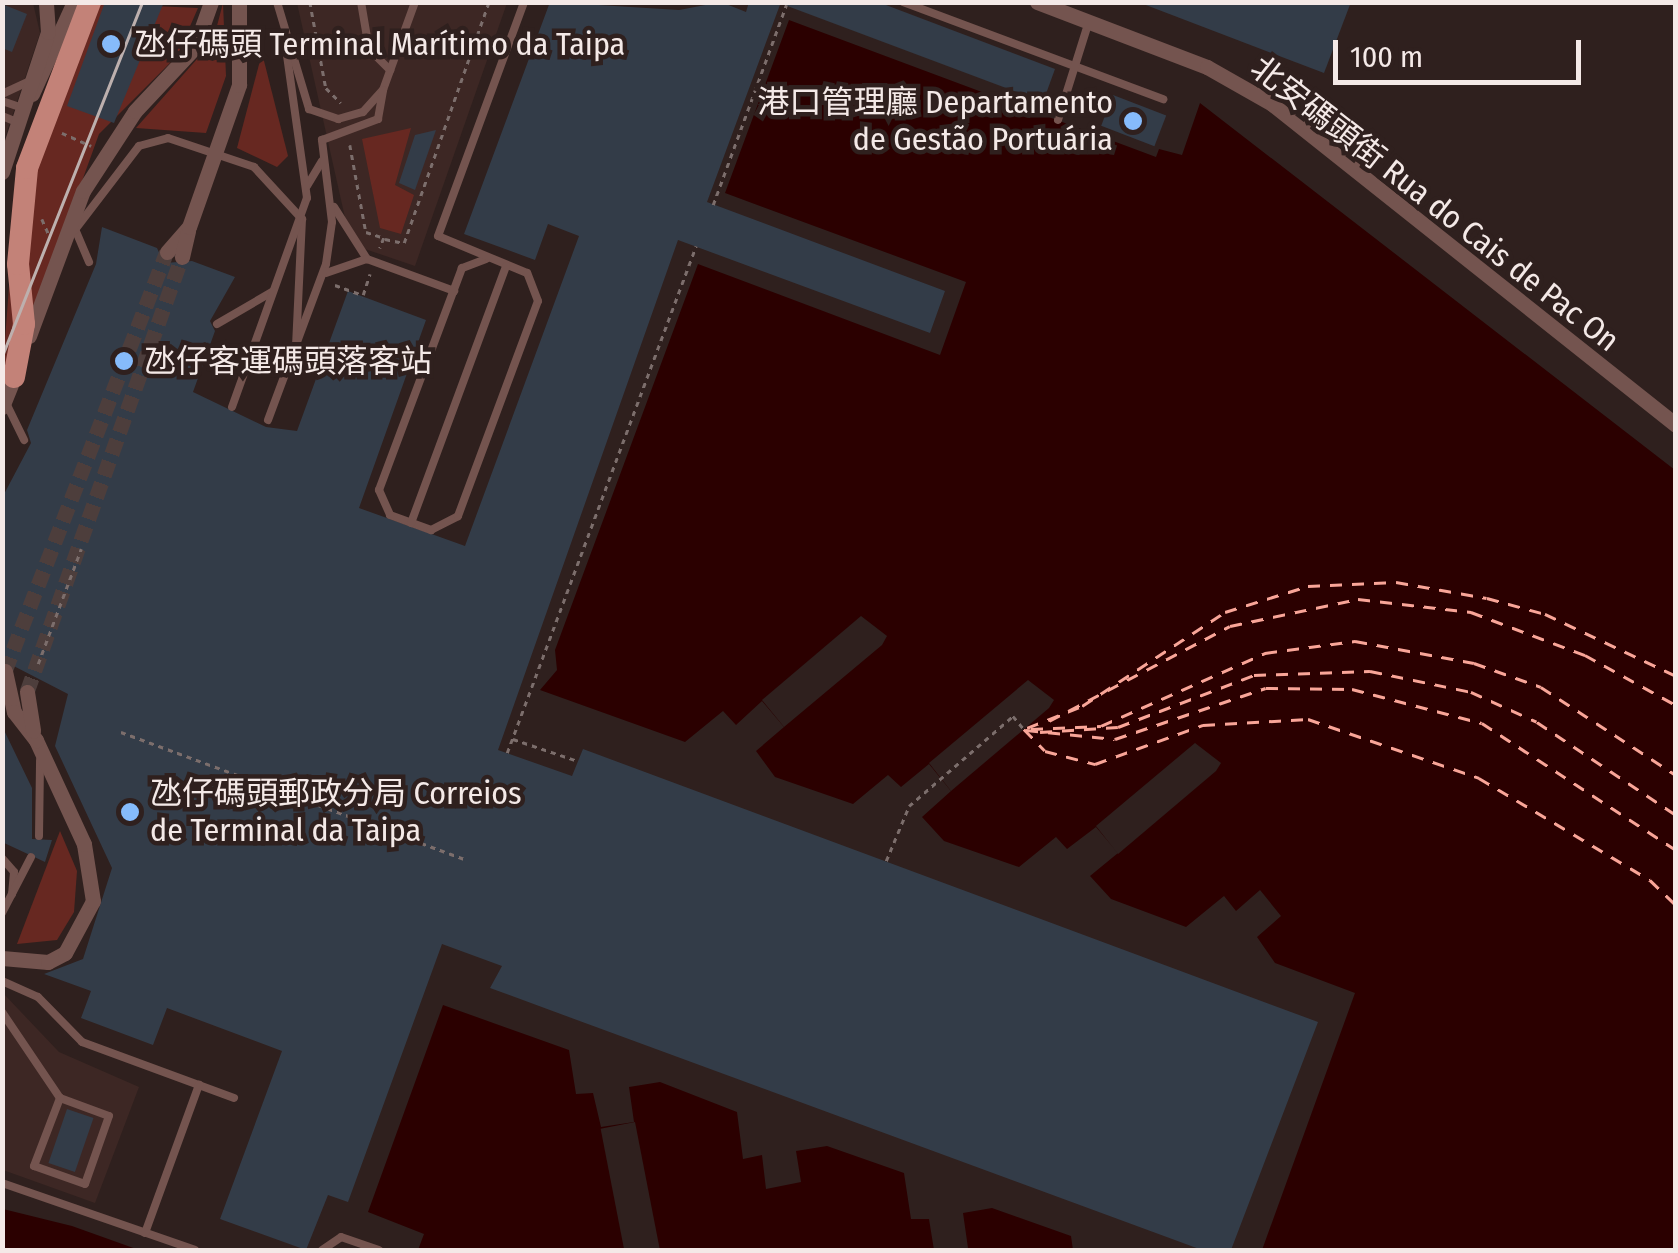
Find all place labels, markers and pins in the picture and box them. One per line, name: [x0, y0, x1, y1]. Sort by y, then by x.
place label: 氹仔碼頭 Terminal Marítimo da Taipa: [134, 25, 625, 63]
marker: 氹仔碼頭 Terminal Marítimo da Taipa: [98, 31, 124, 57]
place label: 港口管理廳 Departamento de Gestão Portuária: [757, 84, 1113, 159]
marker: 港口管理廳 Departamento de Gestão Portuária: [1122, 110, 1144, 132]
place label: 氹仔客運碼頭落客站: [144, 342, 432, 380]
marker: 氹仔客運碼頭落客站: [113, 350, 135, 372]
place label: 氹仔碼頭郵政分局 Correios de Terminal da Taipa: [150, 775, 522, 850]
marker: 氹仔碼頭郵政分局 Correios de Terminal da Taipa: [119, 801, 141, 823]

